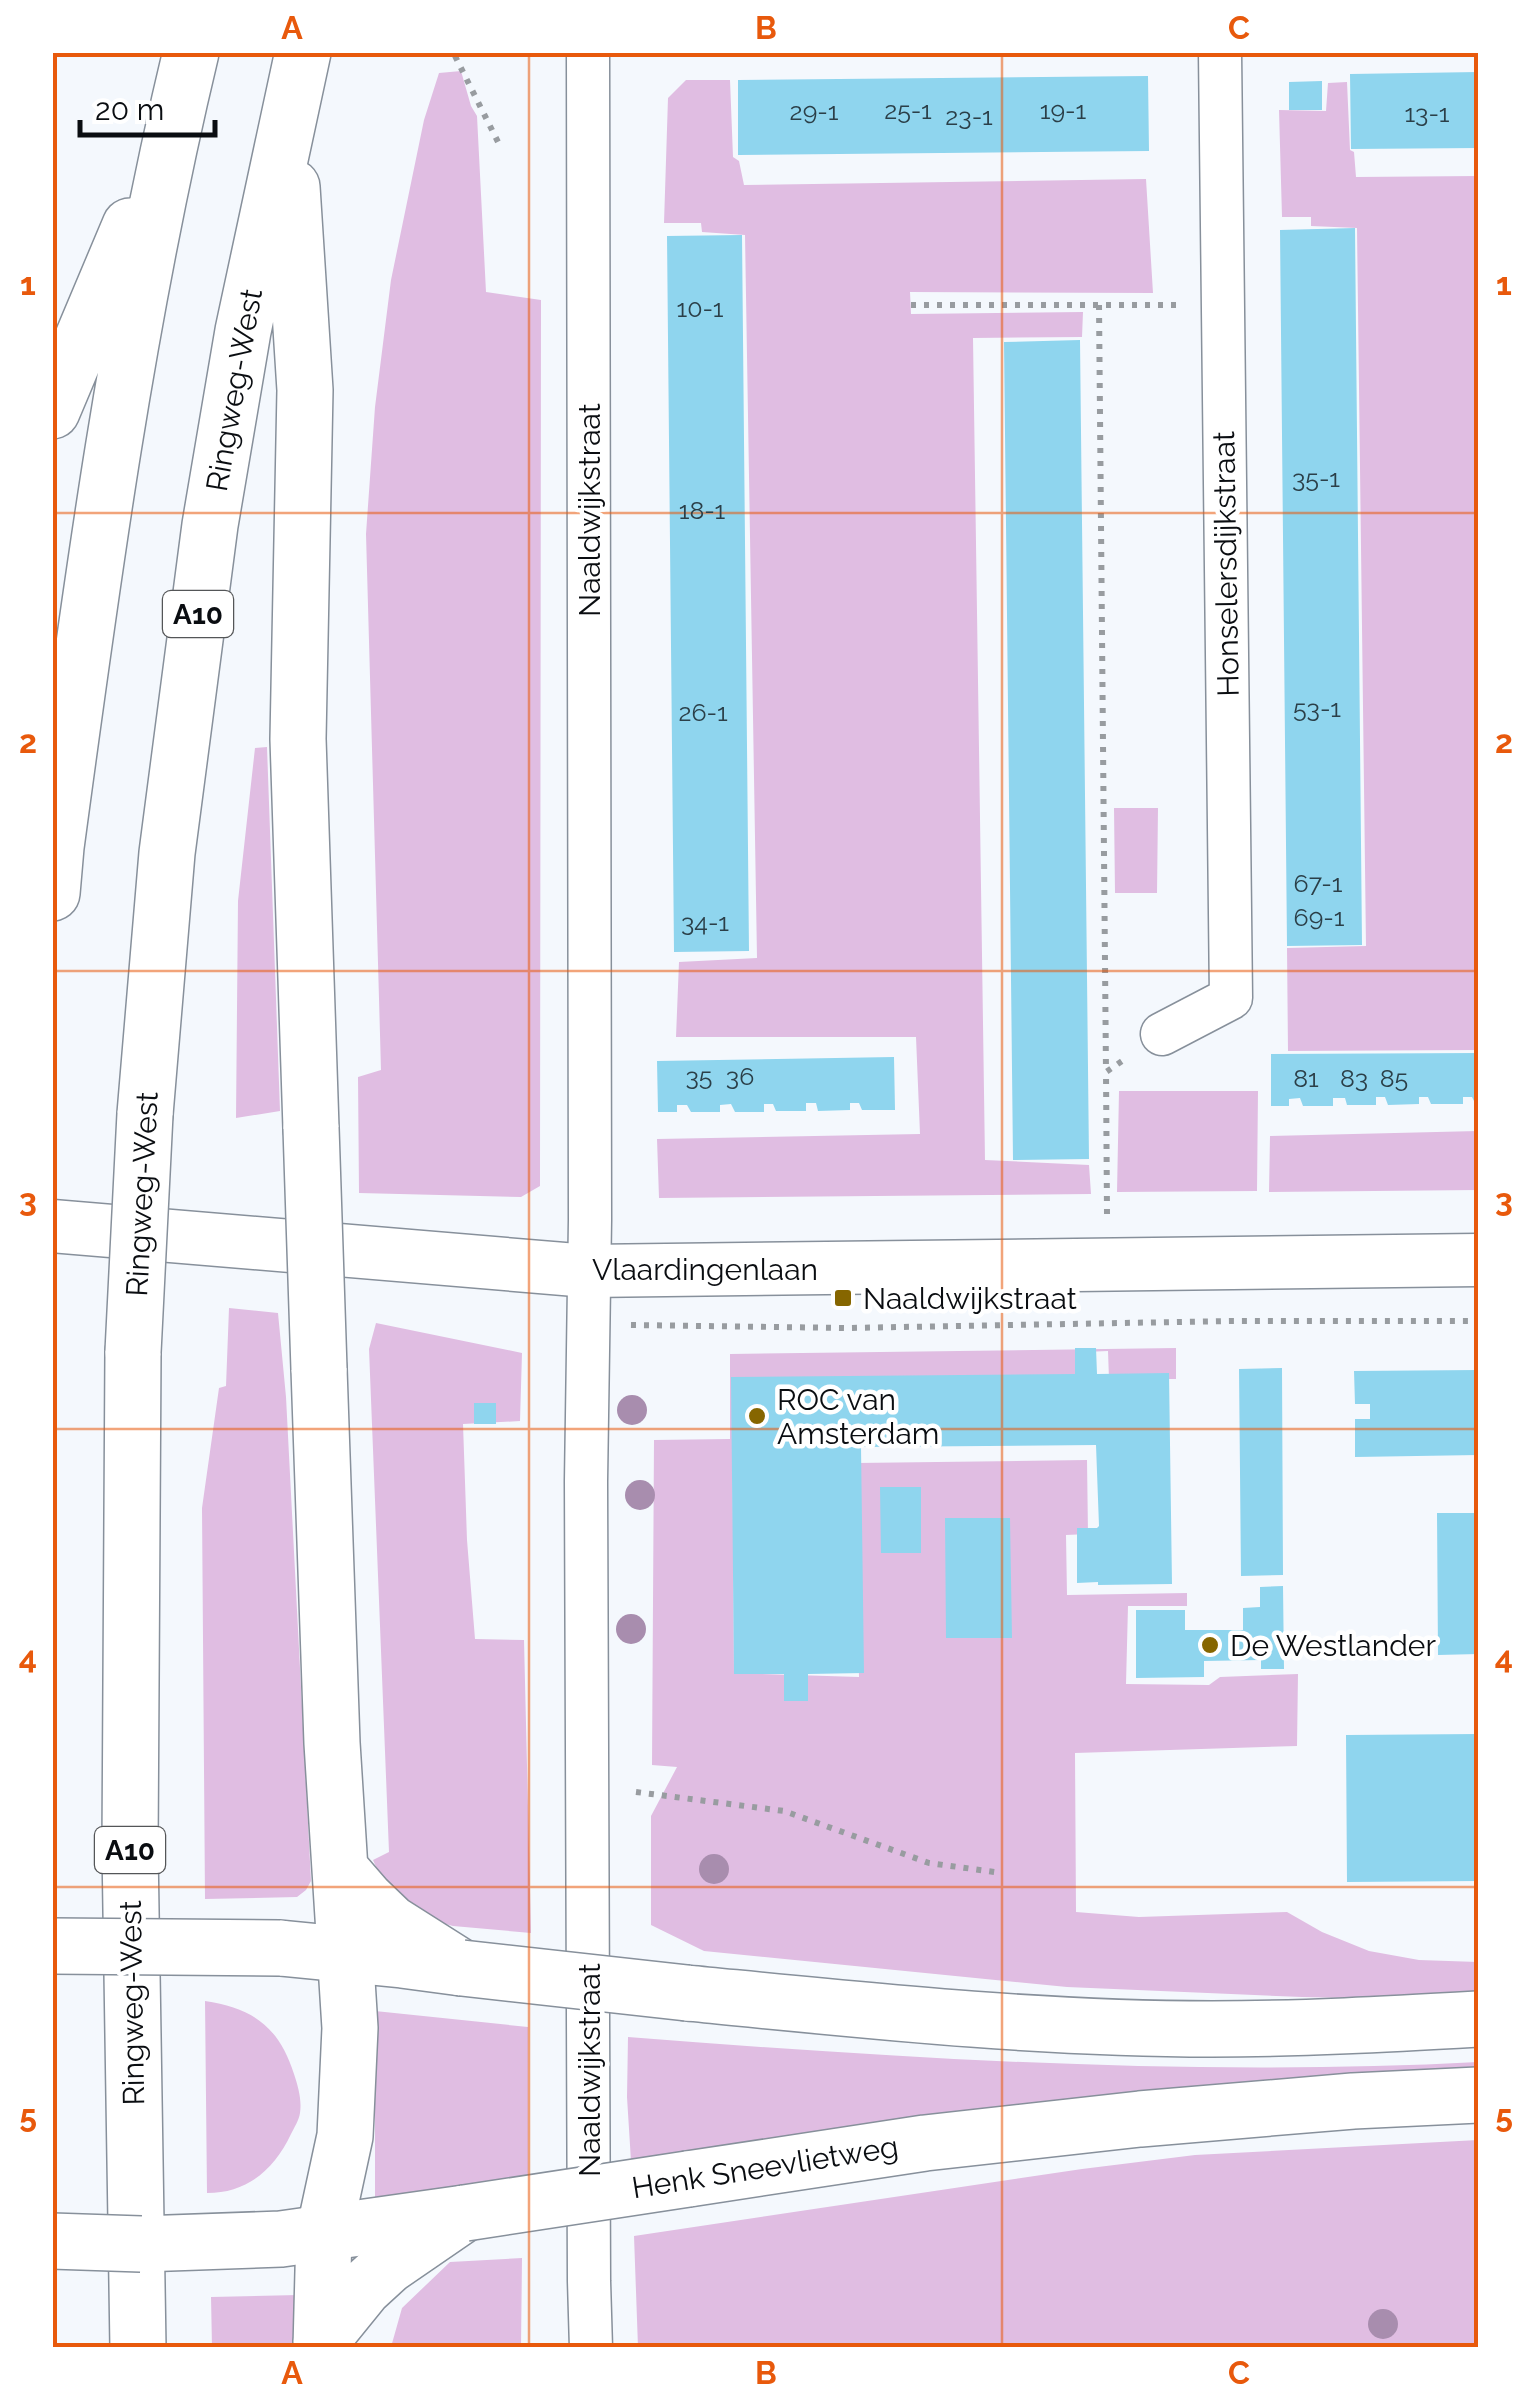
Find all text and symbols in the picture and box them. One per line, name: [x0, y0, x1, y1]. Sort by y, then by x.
text: A: [281, 9, 303, 46]
text: B: [755, 9, 777, 46]
text: C: [1228, 9, 1250, 46]
scale bar: [80, 75, 215, 137]
text: 20 m: [95, 92, 164, 127]
house number: 25-1: [884, 95, 932, 125]
house number: 19-1: [1040, 95, 1087, 125]
house number: 29-1: [790, 96, 839, 126]
house number: 13-1: [1404, 98, 1450, 128]
house number: 23-1: [945, 101, 993, 131]
text: 1: [20, 265, 36, 302]
text: 1: [1496, 265, 1512, 302]
street label: Ringweg-West: [199, 286, 269, 494]
house number: 10-1: [676, 293, 724, 323]
street label: Naaldwijkstraat: [572, 403, 607, 617]
street label: Honselersdijkstraat: [1206, 431, 1246, 697]
house number: 35-1: [1292, 463, 1340, 493]
house number: 18-1: [679, 495, 726, 525]
road number: A10: [163, 591, 233, 637]
house number: 53-1: [1293, 693, 1341, 723]
house number: 26-1: [678, 697, 728, 727]
text: 2: [19, 723, 37, 760]
text: 2: [1495, 723, 1513, 760]
house number: 67-1: [1294, 868, 1343, 898]
house number: 69-1: [1294, 902, 1345, 932]
house number: 34-1: [681, 907, 729, 937]
house number: 35: [686, 1061, 712, 1091]
house number: 36: [726, 1061, 754, 1091]
house number: 81: [1293, 1063, 1319, 1093]
house number: 83: [1340, 1063, 1368, 1093]
house number: 85: [1380, 1063, 1408, 1093]
street label: Ringweg-West: [119, 1091, 165, 1297]
text: 3: [19, 1181, 37, 1218]
text: 3: [1495, 1181, 1513, 1218]
street label: Vlaardingenlaan: [592, 1252, 818, 1287]
place label: Naaldwijkstraat: [863, 1281, 1077, 1316]
marker: Naaldwijkstraat: [832, 1287, 854, 1309]
place label: ROC van Amsterdam: [777, 1382, 939, 1451]
marker: ROC van Amsterdam: [746, 1405, 768, 1427]
place label: De Westlander: [1230, 1628, 1436, 1663]
marker: De Westlander: [1199, 1634, 1221, 1656]
text: 4: [19, 1639, 37, 1676]
text: 4: [1495, 1639, 1513, 1676]
road number: A10: [95, 1827, 165, 1873]
street label: Ringweg-West: [113, 1900, 151, 2106]
street label: Naaldwijkstraat: [572, 1963, 607, 2177]
text: 5: [19, 2097, 37, 2134]
text: 5: [1495, 2097, 1513, 2134]
street label: Henk Sneevlietweg: [629, 2129, 901, 2205]
text: A: [281, 2354, 303, 2391]
text: B: [755, 2354, 777, 2391]
text: C: [1228, 2354, 1250, 2391]

